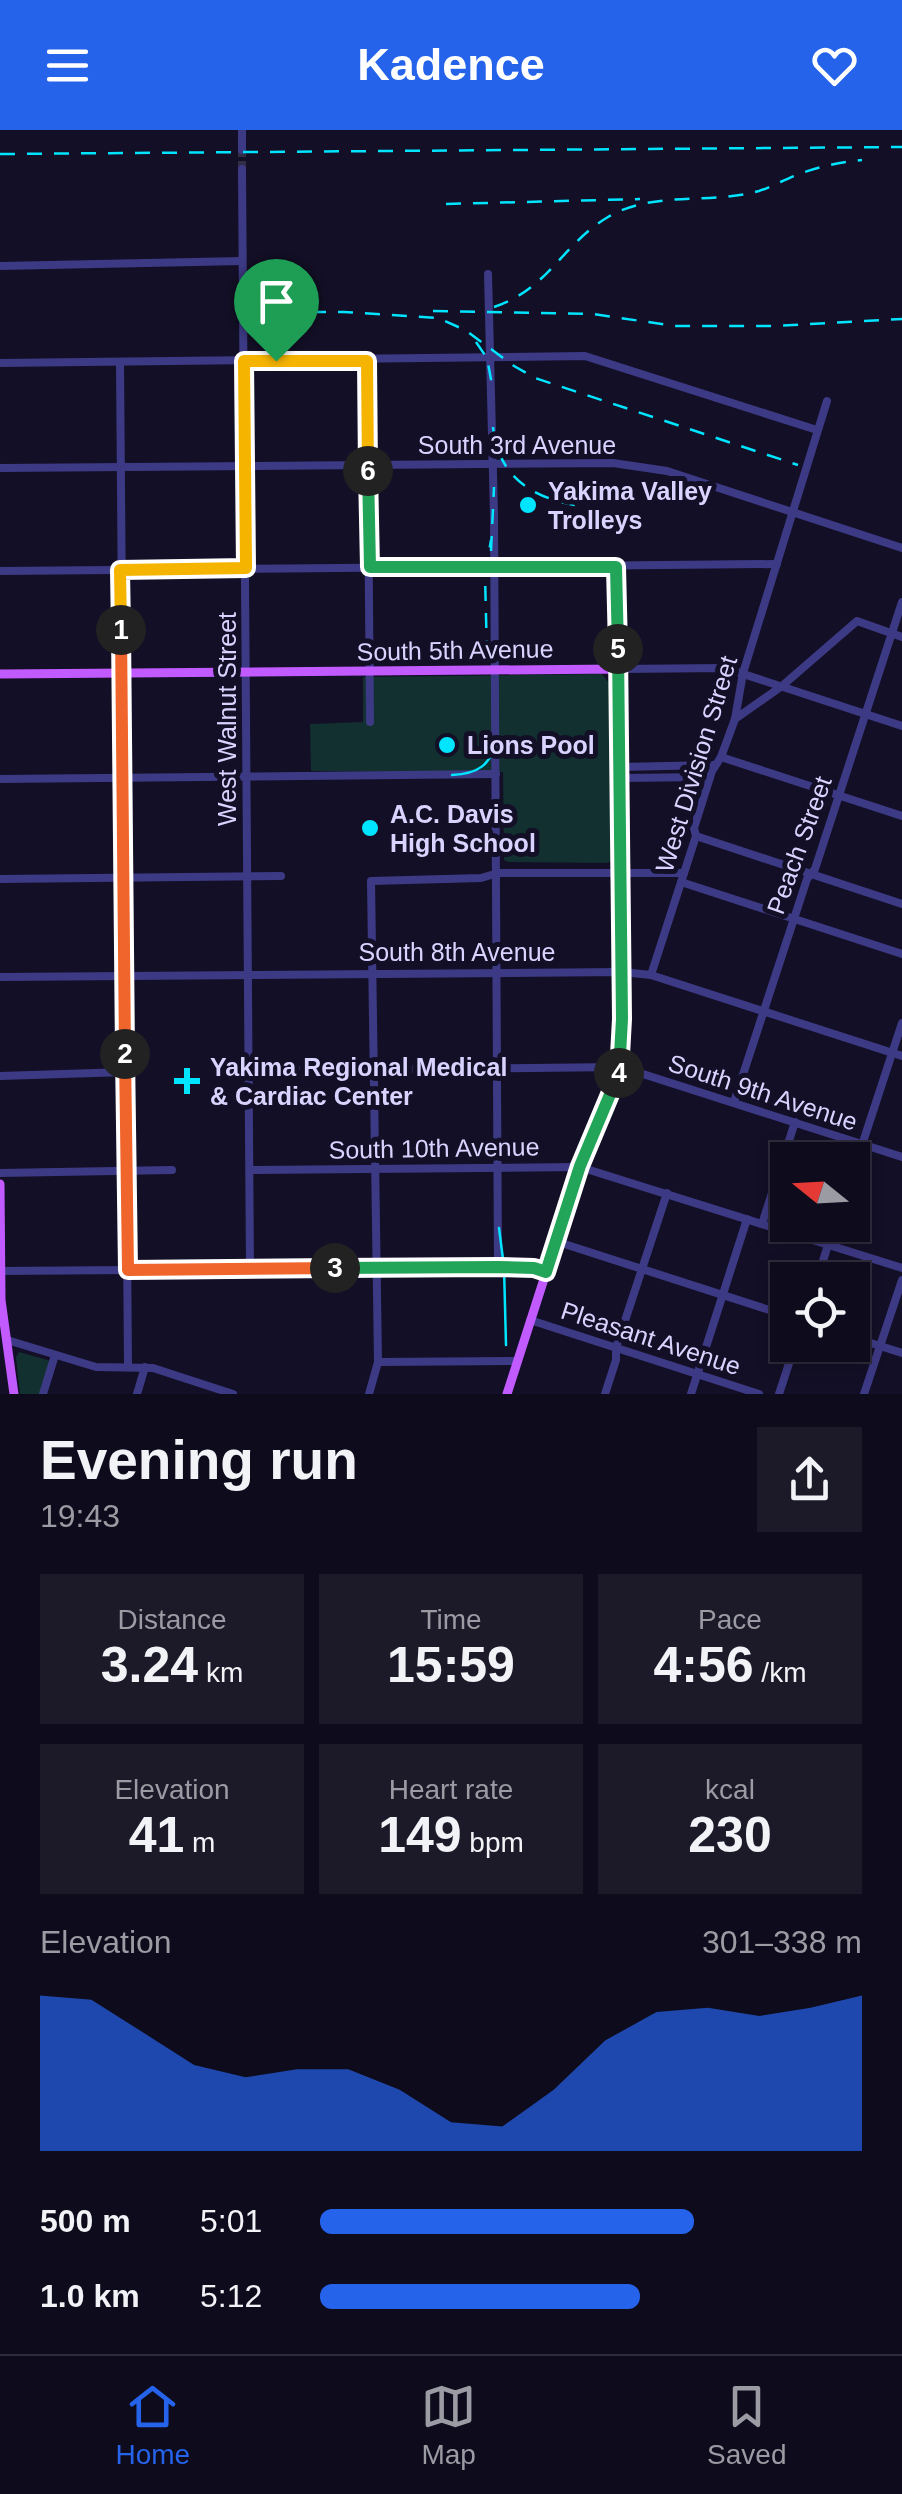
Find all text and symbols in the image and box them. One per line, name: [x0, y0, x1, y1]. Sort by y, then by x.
icon: menu: [40, 38, 95, 93]
icon: heart: [807, 38, 862, 93]
text: Kadence: [357, 39, 545, 90]
pin: [234, 259, 319, 362]
icon: arrive: [249, 274, 304, 329]
street label: South 3rd Avenue: [418, 431, 616, 459]
pin: 6: [343, 446, 393, 496]
text: 6: [360, 455, 376, 486]
place label: Yakima Valley Trolleys: [548, 477, 712, 534]
marker: Yakima Valley Trolleys: [517, 494, 539, 516]
pin: 1: [96, 605, 146, 655]
street label: West Walnut Street: [213, 612, 241, 826]
text: 1: [113, 614, 129, 645]
pin: 5: [593, 624, 643, 674]
text: 5: [610, 633, 626, 664]
street label: South 5th Avenue: [356, 634, 554, 666]
street label: West Division Street: [650, 652, 742, 875]
place label: Lions Pool: [467, 731, 595, 759]
marker: Lions Pool: [436, 734, 458, 756]
street label: Peach Street: [761, 772, 837, 918]
place label: A.C. Davis High School: [390, 800, 536, 857]
marker: A.C. Davis High School: [359, 817, 381, 839]
street label: South 8th Avenue: [359, 938, 555, 966]
pin: 2: [100, 1029, 150, 1079]
text: 2: [117, 1038, 133, 1069]
pin: 4: [594, 1048, 644, 1098]
street label: South 9th Avenue: [665, 1048, 861, 1136]
place label: Yakima Regional Medical & Cardiac Center: [210, 1053, 507, 1110]
text: 4: [611, 1057, 627, 1088]
marker: Yakima Regional Medical & Cardiac Center: [174, 1068, 200, 1094]
street label: South 10th Avenue: [328, 1132, 540, 1164]
north arrow: [770, 1142, 870, 1242]
map controls: [770, 1142, 870, 1362]
pin: 3: [310, 1243, 360, 1293]
text: 3: [327, 1252, 343, 1283]
button: locate: [770, 1262, 870, 1362]
street label: Pleasant Avenue: [558, 1296, 744, 1380]
button: share: [757, 1427, 862, 1532]
text: Evening run: [40, 1429, 358, 1491]
text: 19:43: [40, 1498, 120, 1534]
text: Distance: [118, 1604, 226, 1635]
text: Time: [420, 1604, 482, 1635]
text: Pace: [698, 1604, 762, 1635]
text: 3.24: [101, 1637, 198, 1693]
text: 15:59: [387, 1637, 515, 1693]
text: 4:56: [654, 1637, 754, 1693]
text: km: [198, 1657, 243, 1688]
text: /km: [754, 1657, 806, 1688]
text: Elevation: [114, 1774, 230, 1805]
text: Heart rate: [389, 1774, 513, 1805]
text: kcal: [705, 1774, 755, 1805]
text: 41: [129, 1807, 184, 1863]
text: 149: [378, 1807, 462, 1863]
text: 230: [688, 1807, 772, 1863]
text: m: [184, 1827, 215, 1858]
text: bpm: [462, 1827, 524, 1858]
text: Elevation: [40, 1924, 172, 1960]
text: 301–338 m: [702, 1924, 862, 1960]
text: 500 m: [40, 2203, 131, 2239]
text: 5:01: [200, 2203, 262, 2239]
text: 1.0 km: [40, 2278, 140, 2314]
text: 5:12: [200, 2278, 262, 2314]
tab: Home: [115, 2379, 190, 2471]
tab: Map: [421, 2379, 476, 2471]
tab: Saved: [707, 2379, 786, 2471]

